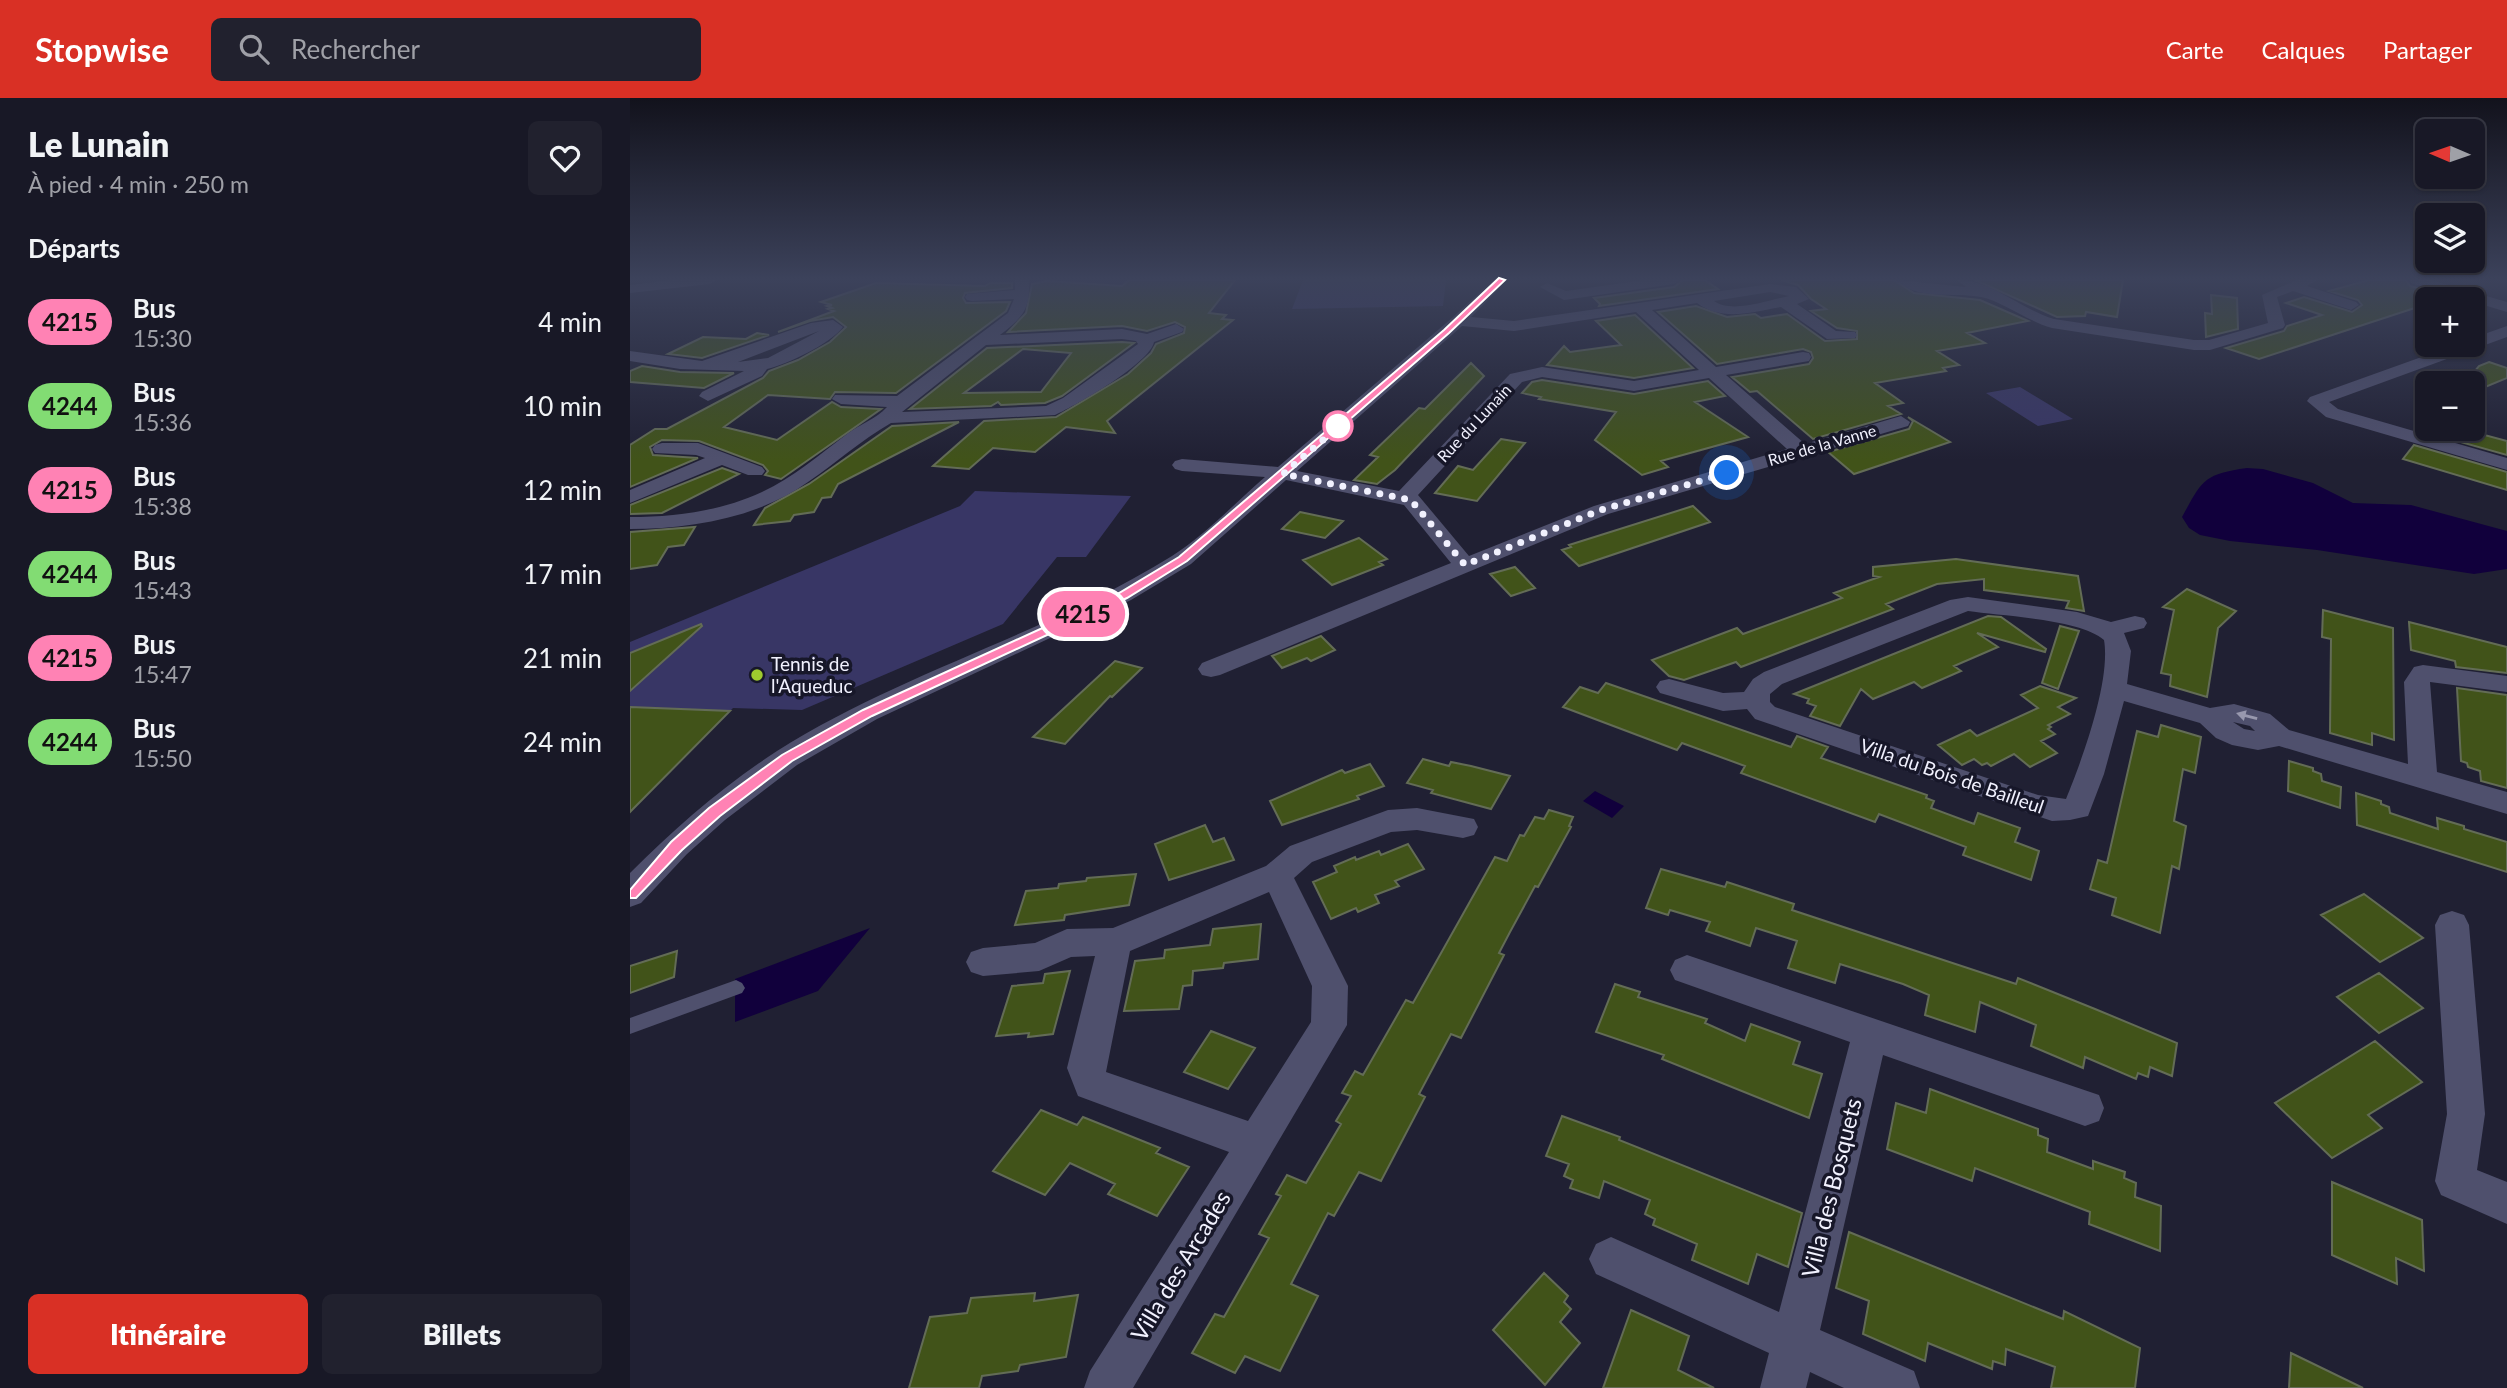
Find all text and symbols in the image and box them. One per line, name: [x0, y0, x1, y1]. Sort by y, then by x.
search box: [211, 18, 701, 81]
text: Stopwise: [35, 29, 169, 69]
icon: search: [235, 30, 273, 68]
text: Rechercher: [291, 33, 420, 65]
text: Carte: [2166, 35, 2224, 64]
text: Calques: [2262, 35, 2345, 64]
text: Partager: [2383, 35, 2472, 64]
north arrow: [2415, 119, 2485, 189]
map controls: [2415, 119, 2485, 441]
button: heart: [528, 121, 602, 195]
text: Le Lunain: [28, 124, 169, 164]
text: À pied · 4 min · 250 m: [28, 170, 249, 198]
button: layers: [2415, 203, 2485, 273]
text: Départs: [28, 232, 120, 264]
button: +: [2415, 287, 2485, 357]
text: Bus: [133, 292, 176, 324]
text: 4 min: [538, 306, 602, 338]
text: 4215: [42, 307, 98, 336]
text: 15:30: [133, 324, 192, 352]
button: −: [2415, 371, 2485, 441]
text: Bus: [133, 376, 176, 408]
street label: Rue du Lunain: [1433, 380, 1515, 466]
text: 10 min: [523, 390, 602, 422]
text: 4244: [42, 391, 98, 420]
text: 15:36: [133, 408, 192, 436]
unlabelled marker: [1323, 411, 1353, 441]
street label: Rue de la Vanne: [1765, 420, 1878, 469]
your location: [1709, 455, 1744, 490]
text: Bus: [133, 460, 176, 492]
text: 12 min: [523, 474, 602, 506]
text: 4215: [42, 475, 98, 504]
text: 15:38: [133, 492, 192, 520]
text: Bus: [133, 544, 176, 576]
text: 17 min: [523, 558, 602, 590]
text: 4244: [42, 559, 98, 588]
text: 15:43: [133, 576, 192, 604]
line badge: 4215: [1034, 591, 1132, 637]
text: 4215: [1055, 599, 1111, 628]
text: Bus: [133, 628, 176, 660]
text: 21 min: [523, 642, 602, 674]
text: 4215: [42, 643, 98, 672]
place label: Tennis de l'Aqueduc: [771, 652, 853, 697]
text: 15:47: [133, 660, 192, 688]
marker: Tennis de l'Aqueduc: [749, 667, 765, 683]
one-way arrow: [2235, 710, 2257, 721]
text: Bus: [133, 712, 176, 744]
text: 24 min: [523, 726, 602, 758]
text: 4244: [42, 727, 98, 756]
street label: Villa du Bois de Bailleul: [1857, 733, 2047, 818]
text: 15:50: [133, 744, 192, 772]
street label: Villa des Bosquets: [1795, 1095, 1867, 1280]
street label: Villa des Arcades: [1124, 1185, 1236, 1346]
button: Itinéraire: [28, 1294, 308, 1374]
button: Billets: [322, 1294, 602, 1374]

